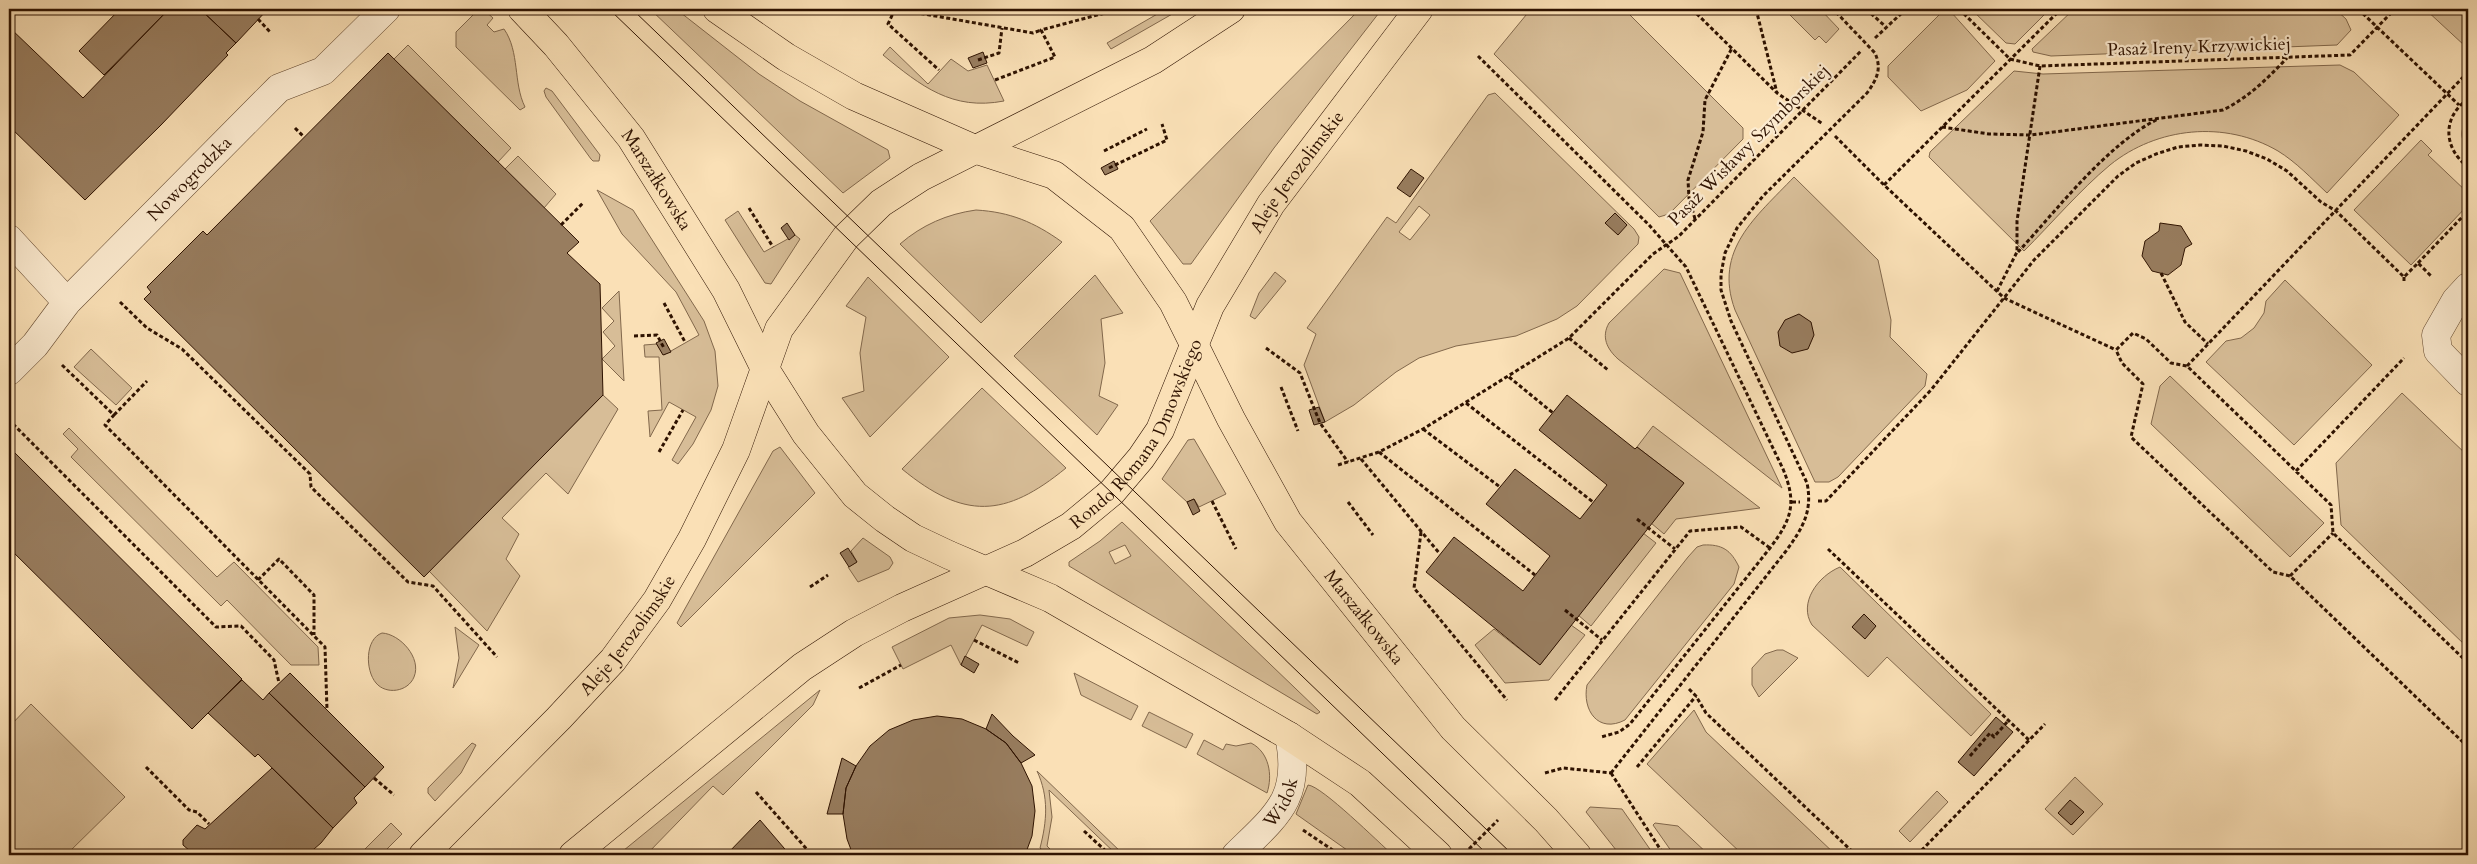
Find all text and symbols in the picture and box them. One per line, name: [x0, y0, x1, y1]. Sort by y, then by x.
street label: Pasaż Ireny Krzywickiej: [2107, 31, 2291, 63]
street label: Pasaż Wisławy Szymborskiej: [1663, 59, 1835, 231]
street label: Aleje Jerozolimskie: [1244, 106, 1350, 238]
street label: Marszałkowska: [616, 123, 698, 235]
street label: Nowogrodzka: [141, 130, 237, 227]
street label: Rondo Romana Dmowskiego: [1064, 335, 1208, 535]
street label: Marszałkowska: [1318, 564, 1410, 670]
street label: Aleje Jerozolimskie: [574, 570, 681, 701]
street label: Widok: [1257, 775, 1304, 834]

